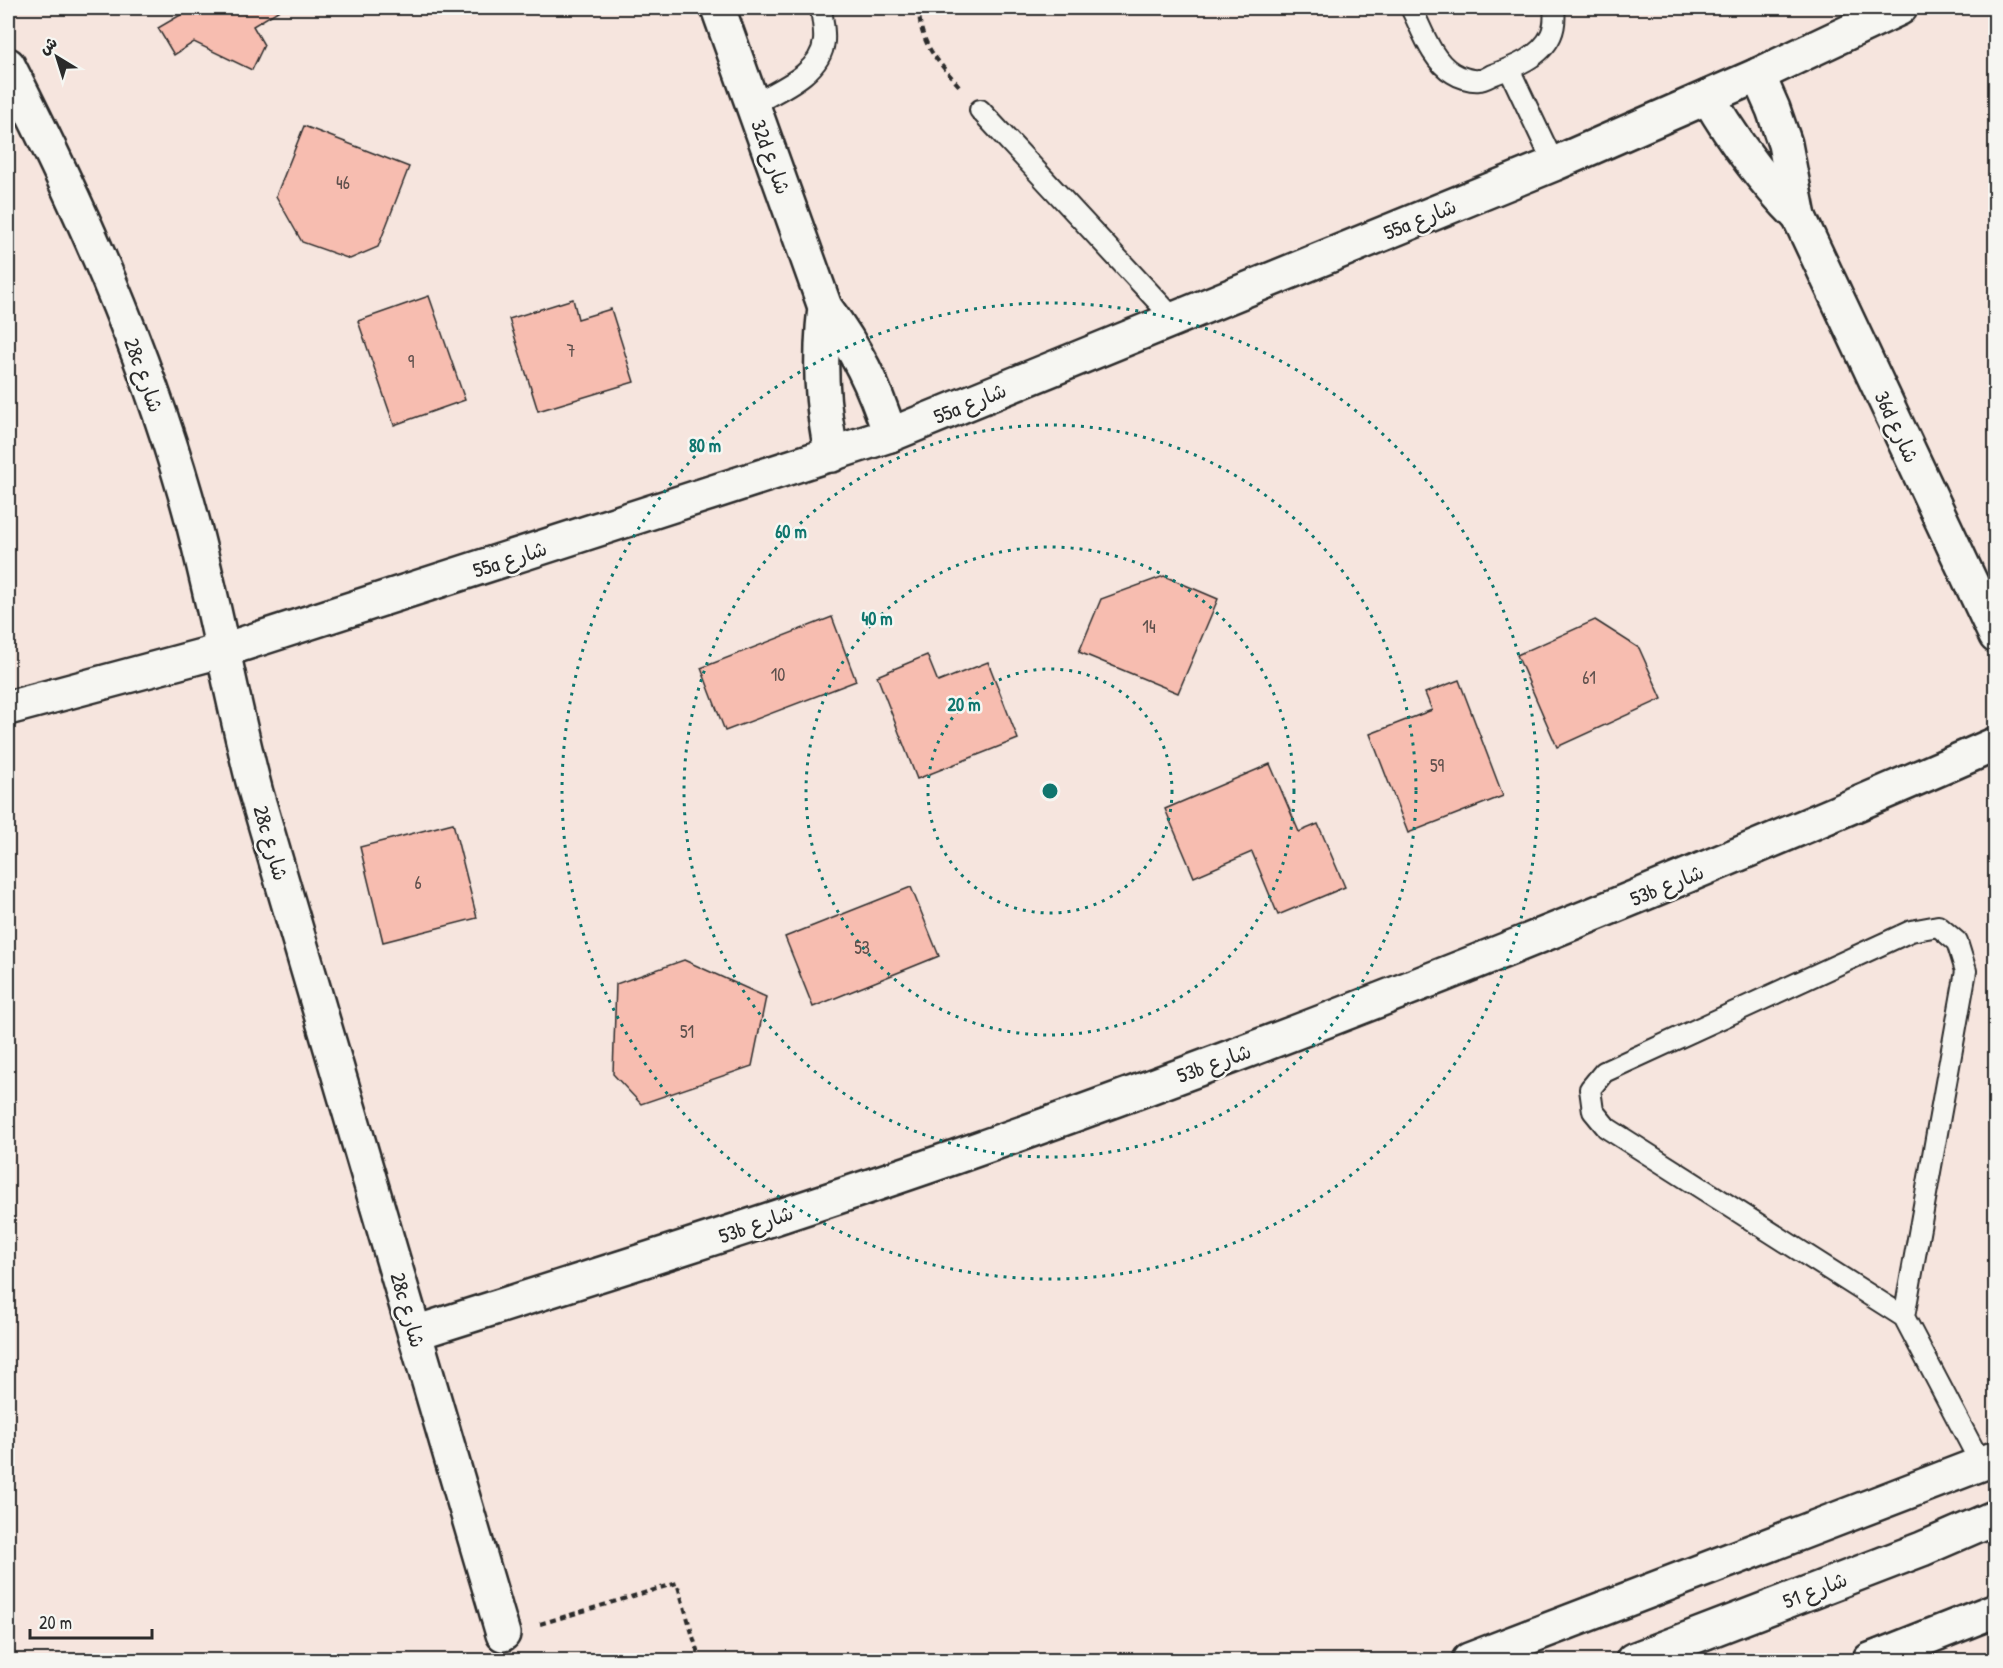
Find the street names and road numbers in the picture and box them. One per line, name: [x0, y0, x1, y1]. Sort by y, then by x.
street label: 32d شارع: [743, 116, 798, 199]
street label: 55a شارع: [1379, 191, 1461, 248]
street label: 28c شارع: [116, 334, 171, 417]
street label: 55a شارع: [929, 375, 1011, 432]
street label: 36d شارع: [1867, 386, 1926, 468]
street label: 55a شارع: [469, 533, 551, 586]
street label: 28c شارع: [245, 802, 296, 884]
street label: 53b شارع: [1626, 857, 1709, 914]
street label: 53b شارع: [1173, 1036, 1256, 1091]
street label: 53b شارع: [715, 1198, 798, 1251]
street label: 28c شارع: [382, 1269, 433, 1351]
street label: شارع 51: [1779, 1564, 1852, 1616]

